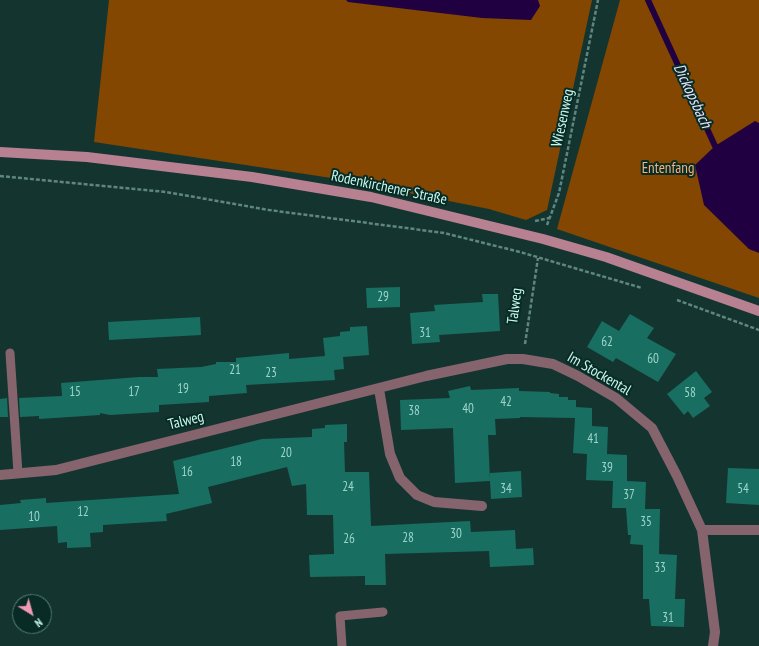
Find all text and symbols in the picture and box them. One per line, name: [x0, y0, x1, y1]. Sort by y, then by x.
water label: Dickopsbach: [669, 61, 715, 131]
street label: Wiesenweg: [548, 87, 578, 149]
park label: Entenfang: [642, 160, 694, 178]
street label: Rodenkirchener Straße: [329, 167, 449, 209]
street label: Talweg: [504, 287, 526, 325]
house number: 29: [377, 289, 389, 305]
house number: 31: [419, 325, 431, 341]
house number: 62: [601, 334, 613, 350]
street label: Im Stockental: [564, 349, 634, 399]
house number: 60: [647, 351, 659, 367]
house number: 21: [229, 362, 241, 378]
house number: 23: [265, 365, 277, 381]
house number: 19: [177, 381, 189, 397]
house number: 15: [69, 384, 81, 400]
house number: 17: [128, 384, 140, 400]
house number: 58: [684, 385, 696, 401]
house number: 42: [500, 394, 512, 410]
house number: 40: [462, 401, 474, 417]
house number: 38: [408, 403, 420, 419]
street label: Talweg: [166, 408, 206, 434]
house number: 41: [587, 431, 599, 447]
house number: 20: [280, 445, 292, 461]
house number: 18: [230, 454, 242, 470]
house number: 39: [601, 460, 613, 476]
house number: 16: [181, 464, 193, 480]
house number: 24: [342, 479, 354, 495]
house number: 34: [500, 481, 512, 497]
house number: 54: [737, 481, 749, 497]
house number: 37: [623, 487, 635, 503]
house number: 12: [77, 504, 89, 520]
house number: 10: [28, 509, 40, 525]
house number: 35: [640, 514, 652, 530]
house number: 30: [450, 526, 462, 542]
house number: 28: [402, 530, 414, 546]
house number: 26: [343, 531, 355, 547]
house number: 33: [654, 560, 666, 576]
north arrow: [12, 594, 52, 634]
house number: 31: [662, 610, 674, 626]
text: N: [32, 615, 45, 630]

